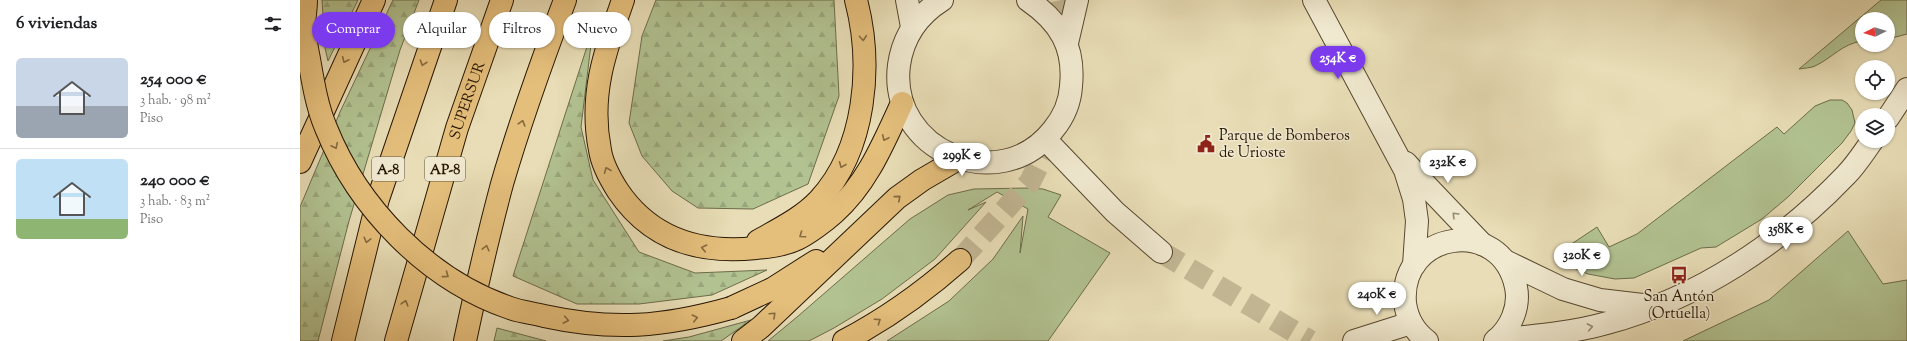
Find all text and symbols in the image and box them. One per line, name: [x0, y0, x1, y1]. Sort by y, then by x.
text: 6 viviendas: [16, 12, 97, 36]
chip: Comprar: [312, 12, 395, 48]
chip: Alquilar: [403, 12, 481, 48]
chip: Filtros: [489, 12, 555, 48]
chip: Nuevo: [563, 12, 631, 48]
north arrow: [1855, 12, 1895, 52]
map controls: [1855, 12, 1895, 148]
icon: filters: [262, 13, 284, 35]
one-way arrow: [859, 35, 868, 41]
pin: 254K €: [1305, 46, 1371, 80]
text: 254K €: [1319, 50, 1357, 68]
one-way arrow: [342, 56, 350, 64]
street label: SUPERSUR: [445, 59, 492, 142]
one-way arrow: [420, 60, 428, 67]
button: locate: [1855, 60, 1895, 100]
text: 254 000 €: [140, 68, 207, 92]
icon: home: [48, 74, 96, 122]
text: 3 hab. · 98 m²: [140, 92, 211, 110]
button: layers: [1855, 108, 1895, 148]
text: Piso: [140, 110, 163, 128]
one-way arrow: [517, 120, 525, 127]
place label: Parque de Bomberos de Urioste: [1219, 126, 1350, 164]
one-way arrow: [882, 134, 890, 141]
public building icon: Parque de Bomberos de Urioste: [1196, 134, 1216, 154]
one-way arrow: [330, 142, 338, 150]
pin: 299K €: [929, 143, 995, 177]
text: 299K €: [943, 147, 981, 165]
pin: 232K €: [1415, 150, 1481, 184]
text: 232K €: [1429, 154, 1467, 172]
road number: A-8: [372, 157, 404, 181]
road number: AP-8: [425, 157, 465, 181]
one-way arrow: [839, 161, 847, 168]
one-way arrow: [604, 167, 612, 174]
text: 240 000 €: [140, 169, 210, 193]
icon: home: [48, 175, 96, 223]
text: 3 hab. · 83 m²: [140, 193, 210, 211]
one-way arrow: [893, 195, 901, 203]
text: Piso: [140, 211, 163, 229]
one-way arrow: [1452, 212, 1460, 220]
pin: 358K €: [1753, 217, 1819, 251]
text: 358K €: [1768, 221, 1804, 239]
one-way arrow: [800, 230, 807, 237]
one-way arrow: [364, 237, 372, 244]
pin: 320K €: [1549, 243, 1615, 277]
one-way arrow: [701, 244, 707, 252]
one-way arrow: [481, 245, 490, 252]
text: 320K €: [1563, 247, 1601, 265]
bus stop icon: San Antón (Ortuella): [1669, 265, 1689, 285]
one-way arrow: [442, 270, 449, 278]
pin: 240K €: [1344, 282, 1410, 316]
text: 240K €: [1357, 286, 1397, 304]
place label: San Antón (Ortuella): [1643, 287, 1715, 325]
one-way arrow: [400, 300, 409, 307]
one-way arrow: [768, 313, 776, 320]
one-way arrow: [692, 314, 698, 322]
one-way arrow: [563, 316, 569, 324]
one-way arrow: [874, 318, 881, 326]
one-way arrow: [1587, 323, 1594, 331]

